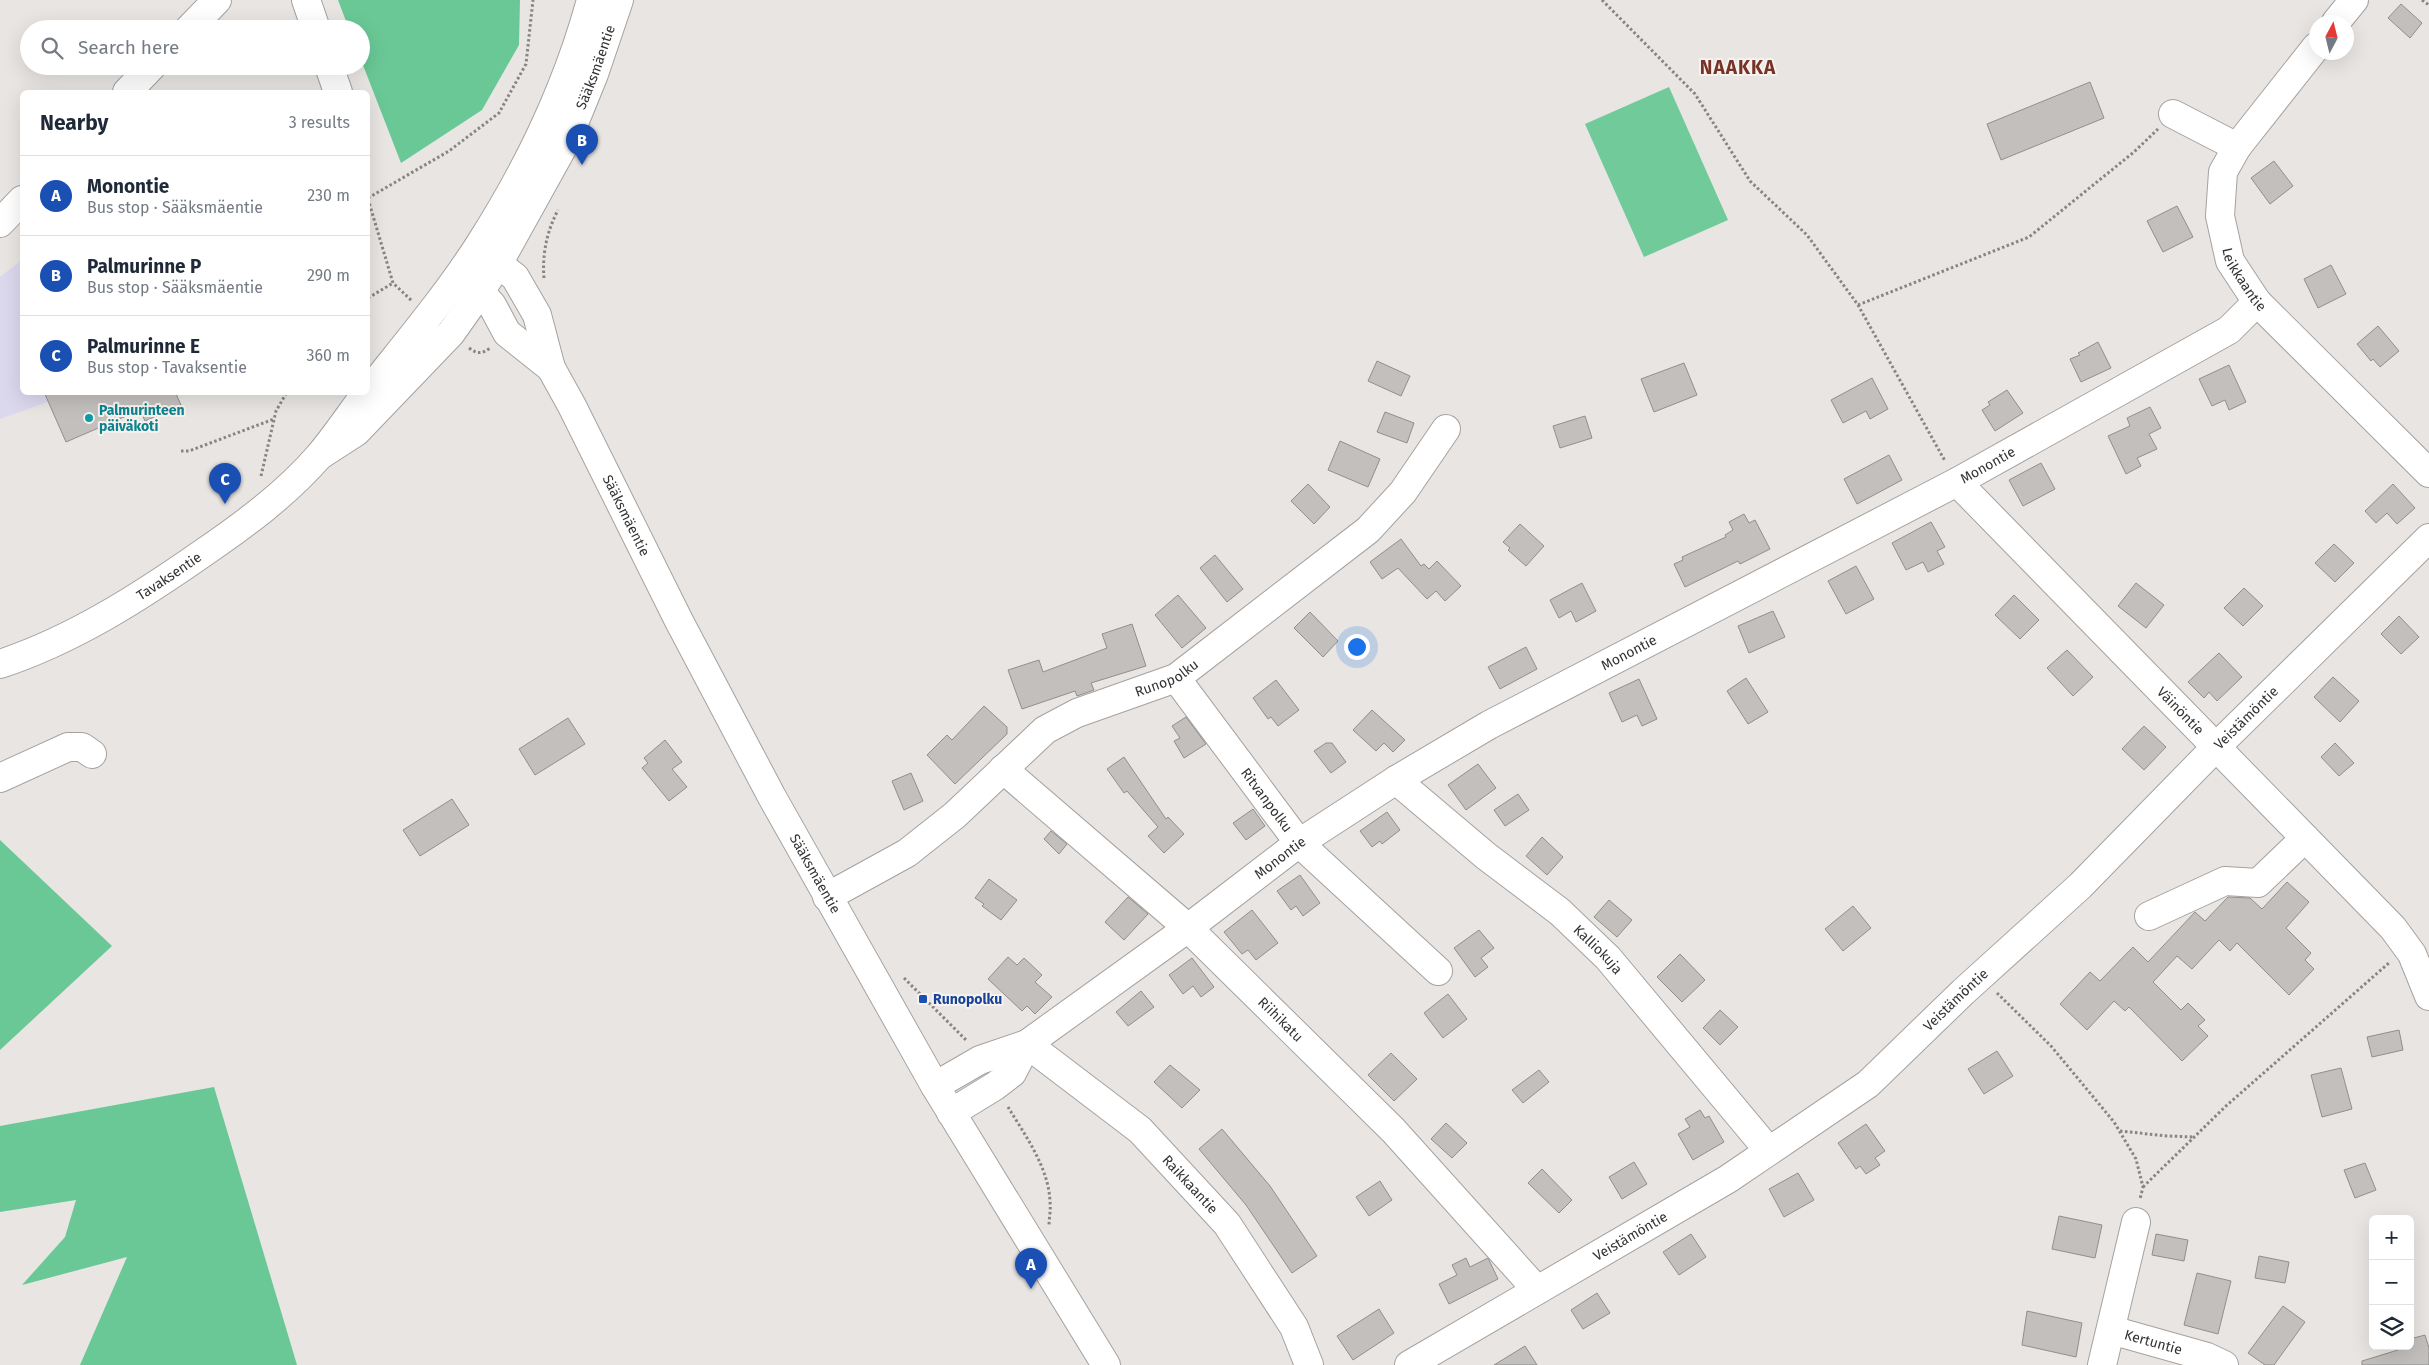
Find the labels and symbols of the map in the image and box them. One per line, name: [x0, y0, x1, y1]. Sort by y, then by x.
north arrow: [2309, 15, 2354, 60]
street label: Sääksmäentie: [573, 23, 619, 112]
district label: NAAKKA: [1700, 56, 1776, 79]
pin: B: [566, 124, 598, 165]
street label: Leikkaantie: [2218, 246, 2270, 315]
place label: Palmurinteen päiväkoti: [99, 402, 185, 435]
marker: Palmurinteen päiväkoti: [83, 412, 95, 424]
street label: Monontie: [1957, 443, 2018, 487]
pin: C: [209, 463, 241, 504]
street label: Sääksmäentie: [599, 472, 653, 559]
street label: Tavaksentie: [134, 549, 205, 604]
street label: Monontie: [1598, 631, 1660, 674]
your location: [1344, 634, 1370, 660]
street label: Runopolku: [1133, 656, 1202, 701]
street label: Veistämöntie: [2211, 683, 2282, 753]
street label: Väinöntie: [2153, 684, 2207, 739]
street label: Ritvanpolku: [1237, 765, 1296, 836]
street label: Sääksmäentie: [786, 831, 844, 917]
street label: Monontie: [1251, 833, 1309, 883]
street label: Kalliokuja: [1570, 921, 1626, 978]
street label: Veistämöntie: [1920, 965, 1992, 1035]
place label: Runopolku: [933, 991, 1002, 1008]
marker: Runopolku: [917, 993, 929, 1005]
street label: Riihikatu: [1254, 994, 1306, 1045]
street label: Raikkaantie: [1158, 1152, 1221, 1218]
street label: Veistämöntie: [1590, 1208, 1671, 1265]
pin: A: [1015, 1248, 1047, 1289]
street label: Kertuntie: [2122, 1326, 2184, 1359]

